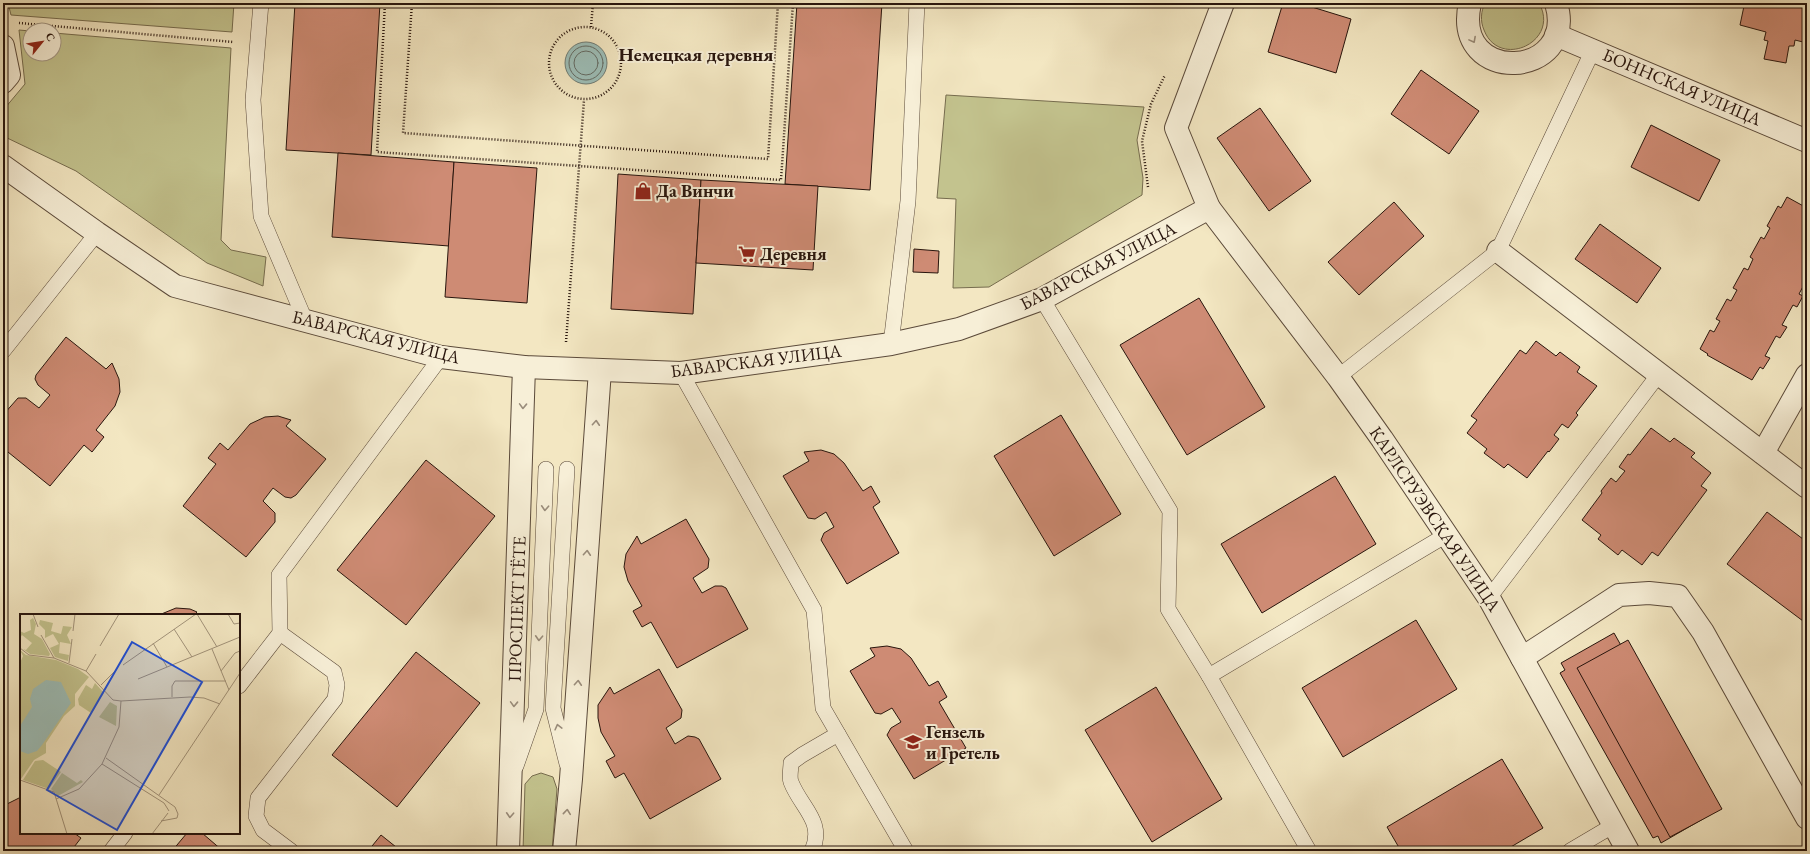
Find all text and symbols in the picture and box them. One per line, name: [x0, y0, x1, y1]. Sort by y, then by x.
north arrow: [22, 22, 62, 62]
text: С: [43, 30, 59, 44]
one-way arrow: [1469, 36, 1476, 43]
district label: Немецкая деревня: [619, 42, 773, 67]
street label: БОННСКАЯ УЛИЦА: [1599, 43, 1766, 131]
place label: Да Винчи: [656, 179, 734, 202]
shop icon: Да Винчи: [633, 181, 653, 201]
street label: БАВАРСКАЯ УЛИЦА: [1016, 216, 1180, 315]
place label: Деревня: [760, 242, 827, 265]
supermarket icon: Деревня: [737, 244, 757, 264]
street label: БАВАРСКАЯ УЛИЦА: [290, 305, 463, 369]
street label: БАВАРСКАЯ УЛИЦА: [669, 339, 843, 382]
one-way arrow: [519, 403, 527, 409]
one-way arrow: [591, 420, 600, 426]
street label: КАРЛСРУЭВСКАЯ УЛИЦА: [1365, 422, 1506, 616]
one-way arrow: [540, 505, 549, 511]
street label: ПРОСПЕКТ ГЁТЕ: [502, 536, 531, 682]
one-way arrow: [582, 550, 591, 556]
inset map: [20, 614, 240, 834]
one-way arrow: [535, 635, 543, 641]
one-way arrow: [573, 680, 582, 686]
one-way arrow: [510, 701, 518, 707]
place label: Гензель и Гретель: [926, 720, 1000, 764]
one-way arrow: [554, 724, 563, 731]
school or university icon: Гензель и Гретель: [903, 732, 923, 752]
one-way arrow: [563, 809, 572, 815]
one-way arrow: [506, 812, 514, 818]

